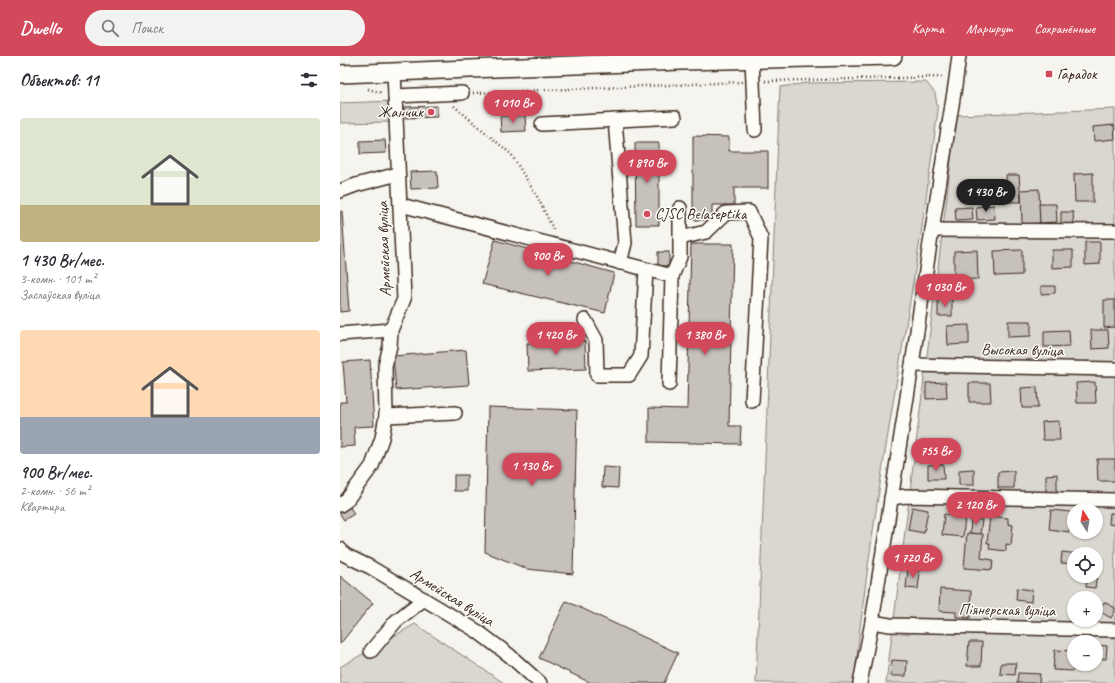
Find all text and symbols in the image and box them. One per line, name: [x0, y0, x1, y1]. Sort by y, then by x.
search box: [85, 10, 365, 46]
text: Dwello: [20, 16, 61, 40]
icon: search: [99, 17, 121, 39]
text: Поиск: [131, 19, 163, 38]
text: Карта: [912, 20, 944, 37]
text: Маршрут: [966, 20, 1012, 37]
text: Сохранённые: [1034, 20, 1095, 37]
place label: Гарадок: [1057, 64, 1098, 84]
icon: filters: [298, 69, 320, 91]
marker: Гарадок: [1044, 69, 1054, 79]
text: Объектов: 11: [20, 70, 99, 91]
pin: 1 010 Br: [472, 90, 554, 124]
text: 1 010 Br: [492, 95, 534, 111]
place label: Жанчик: [377, 102, 424, 122]
marker: Жанчик: [426, 107, 436, 117]
icon: home: [134, 144, 206, 216]
pin: 1 890 Br: [606, 150, 688, 184]
text: 1 890 Br: [626, 155, 668, 171]
pin: 1 430 Br: [945, 179, 1027, 213]
text: 1 430 Br: [965, 184, 1007, 200]
street label: Армейская вуліца: [372, 200, 396, 297]
place label: CJSC Belaseptika: [655, 204, 748, 224]
marker: CJSC Belaseptika: [642, 209, 652, 219]
pin: 900 Br: [515, 243, 581, 277]
text: 900 Br: [532, 248, 564, 264]
text: 1 430 Br/мес.: [20, 250, 104, 271]
text: 3-комн. · 101 m²: [20, 271, 96, 287]
pin: 1 030 Br: [904, 274, 986, 308]
text: 1 030 Br: [924, 279, 966, 295]
text: Заслаўская вуліца: [20, 287, 100, 303]
pin: 1 420 Br: [515, 322, 597, 356]
pin: 1 380 Br: [664, 322, 746, 356]
text: 1 420 Br: [535, 327, 577, 343]
text: 1 380 Br: [684, 327, 726, 343]
street label: Высокая вуліца: [981, 339, 1064, 361]
icon: home: [134, 356, 206, 428]
pin: 755 Br: [903, 438, 969, 472]
text: 755 Br: [920, 443, 952, 459]
pin: 1 130 Br: [491, 453, 573, 487]
text: 1 130 Br: [511, 458, 553, 474]
text: 900 Br/мес.: [20, 462, 92, 483]
text: 2-комн. · 56 m²: [20, 483, 90, 499]
pin: 2 120 Br: [935, 492, 1017, 526]
text: 2 120 Br: [955, 497, 997, 513]
text: Квартира: [20, 499, 64, 515]
north arrow: [1067, 503, 1103, 539]
map controls: [1067, 503, 1103, 671]
pin: 1 720 Br: [872, 545, 954, 579]
button: locate: [1067, 547, 1103, 583]
text: 1 720 Br: [892, 550, 934, 566]
street label: Армейская вуліца: [406, 563, 499, 631]
button: +: [1067, 591, 1103, 627]
street label: Піянерская вуліца: [959, 599, 1056, 621]
button: −: [1067, 635, 1103, 671]

